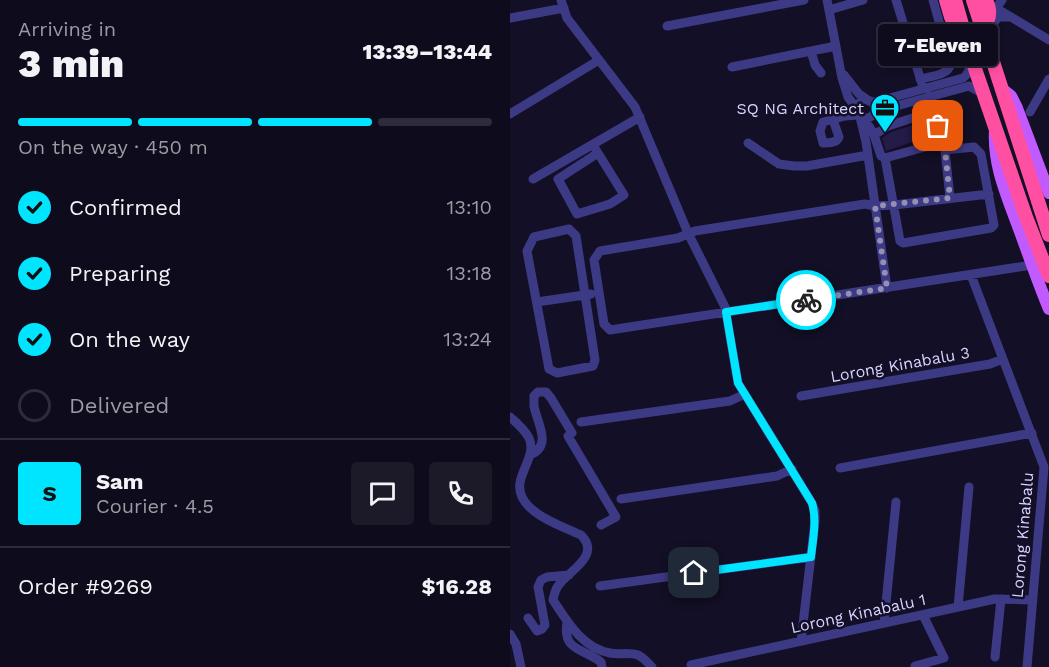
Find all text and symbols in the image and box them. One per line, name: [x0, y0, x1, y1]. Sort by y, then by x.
text: Arriving in: [18, 17, 116, 41]
callout: 7-Eleven: [878, 24, 998, 66]
text: 7-Eleven: [894, 33, 982, 57]
text: 13:39–13:44: [363, 39, 492, 64]
text: 3 min: [18, 41, 124, 86]
office icon: SQ NG Architect: [869, 92, 901, 134]
place label: SQ NG Architect: [737, 99, 864, 118]
pin: [912, 100, 963, 151]
icon: bag: [921, 109, 954, 142]
text: On the way · 450 m: [18, 135, 208, 159]
icon: check: [18, 191, 51, 224]
text: Confirmed: [69, 195, 182, 220]
text: 13:10: [446, 195, 492, 219]
icon: check: [18, 257, 51, 290]
text: Preparing: [69, 261, 170, 286]
text: 13:18: [447, 261, 492, 285]
courier: [776, 270, 836, 330]
icon: bike: [790, 284, 823, 317]
icon: check: [18, 323, 51, 356]
text: On the way: [69, 327, 190, 352]
text: 13:24: [443, 327, 492, 351]
street label: Lorong Kinabalu 3: [829, 343, 971, 386]
text: Delivered: [69, 393, 169, 418]
button: chat: [351, 462, 414, 525]
button: phone: [429, 462, 492, 525]
text: Sam: [96, 469, 144, 494]
street label: Lorong Kinabalu: [1008, 471, 1037, 599]
text: S: [42, 481, 57, 506]
text: Courier · 4.5: [96, 494, 214, 518]
pin: [668, 547, 719, 598]
icon: home: [677, 556, 710, 589]
text: Order #9269: [18, 574, 153, 599]
text: $16.28: [422, 574, 492, 599]
street label: Lorong Kinabalu 1: [789, 590, 927, 637]

